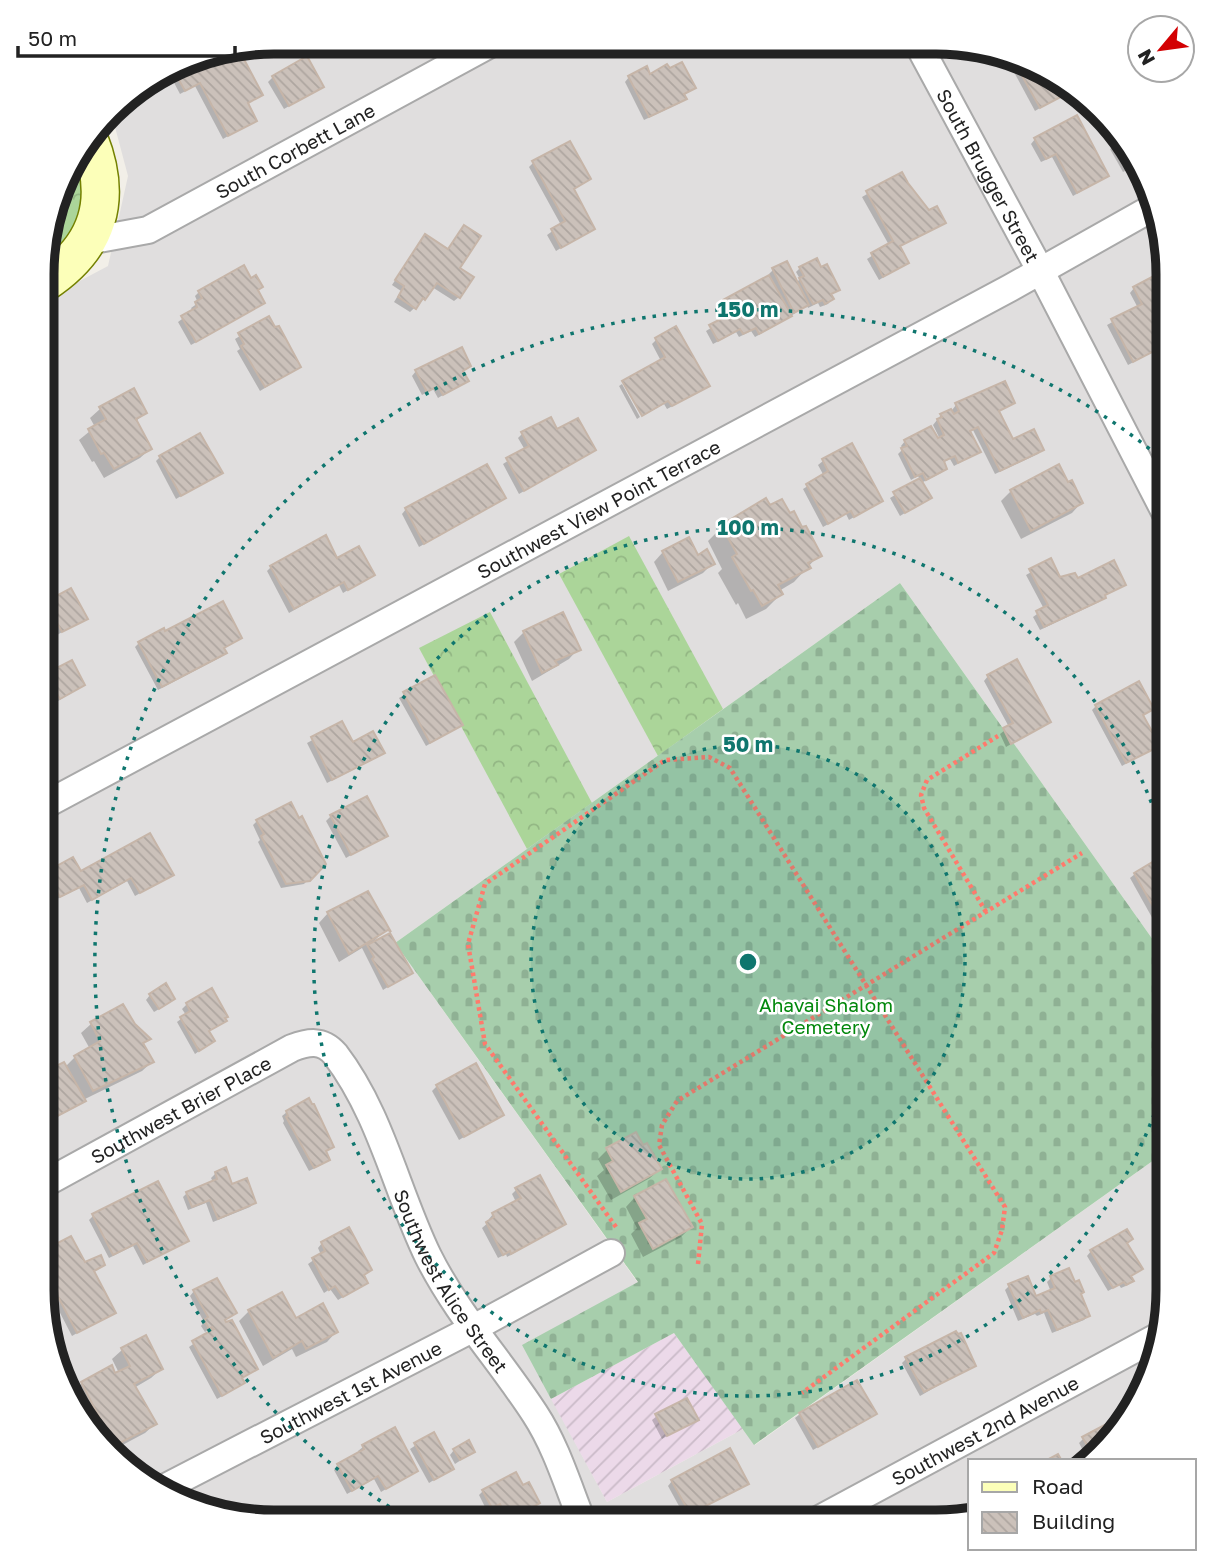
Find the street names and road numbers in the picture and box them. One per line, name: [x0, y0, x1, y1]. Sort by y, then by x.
street label: South Brugger Street: [933, 84, 1045, 266]
street label: South Corbett Lane: [211, 98, 378, 203]
street label: Southwest View Point Terrace: [473, 434, 724, 583]
street label: Southwest Brier Place: [86, 1050, 275, 1168]
street label: Southwest Alice Street: [390, 1186, 513, 1377]
street label: Southwest 1st Avenue: [256, 1335, 445, 1448]
street label: Southwest 2nd Avenue: [887, 1370, 1082, 1490]

